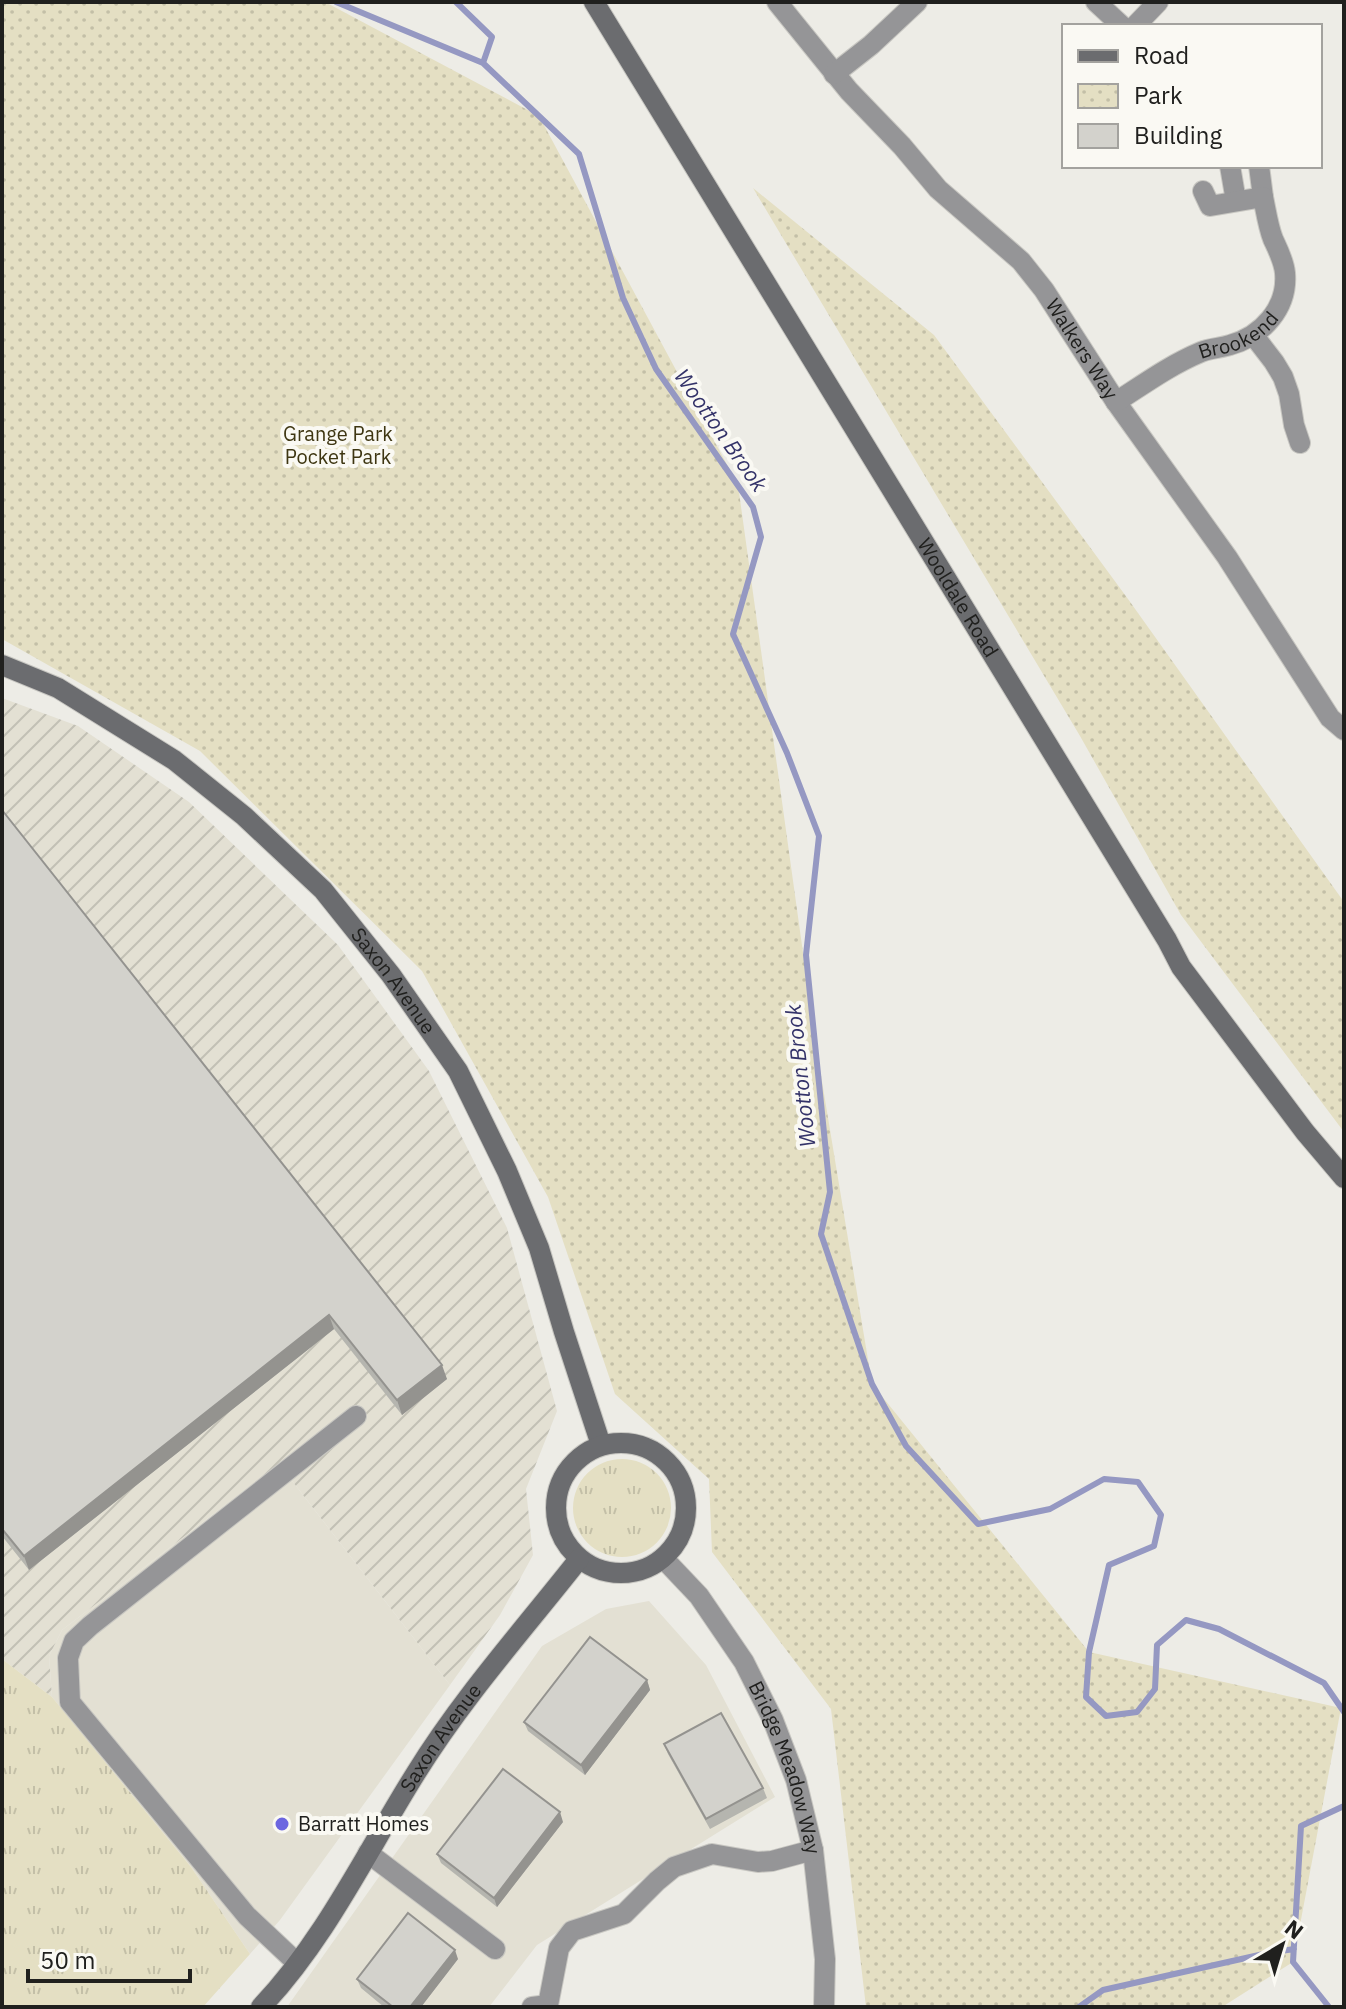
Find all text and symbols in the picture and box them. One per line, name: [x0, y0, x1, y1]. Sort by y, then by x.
legend: [1062, 24, 1322, 168]
text: Road: [1134, 39, 1189, 71]
text: Park: [1134, 79, 1183, 111]
text: Building: [1134, 119, 1222, 151]
street label: Walkers Way: [1040, 293, 1125, 404]
street label: Brookend: [1195, 305, 1284, 365]
water label: Wootton Brook: [668, 363, 775, 497]
park label: Grange Park Pocket Park: [283, 420, 393, 470]
street label: Wooldale Road: [912, 533, 1005, 662]
street label: Saxon Avenue: [345, 922, 442, 1039]
water label: Wootton Brook: [778, 1003, 821, 1149]
street label: Bridge Meadow Way: [743, 1676, 827, 1857]
street label: Saxon Avenue: [393, 1678, 487, 1797]
place label: Barratt Homes: [298, 1810, 429, 1837]
marker: Barratt Homes: [273, 1815, 291, 1833]
north arrow: [1242, 1905, 1322, 1985]
text: N: [1279, 1913, 1310, 1945]
scale bar: [28, 1933, 190, 1983]
text: 50 m: [40, 1944, 95, 1976]

